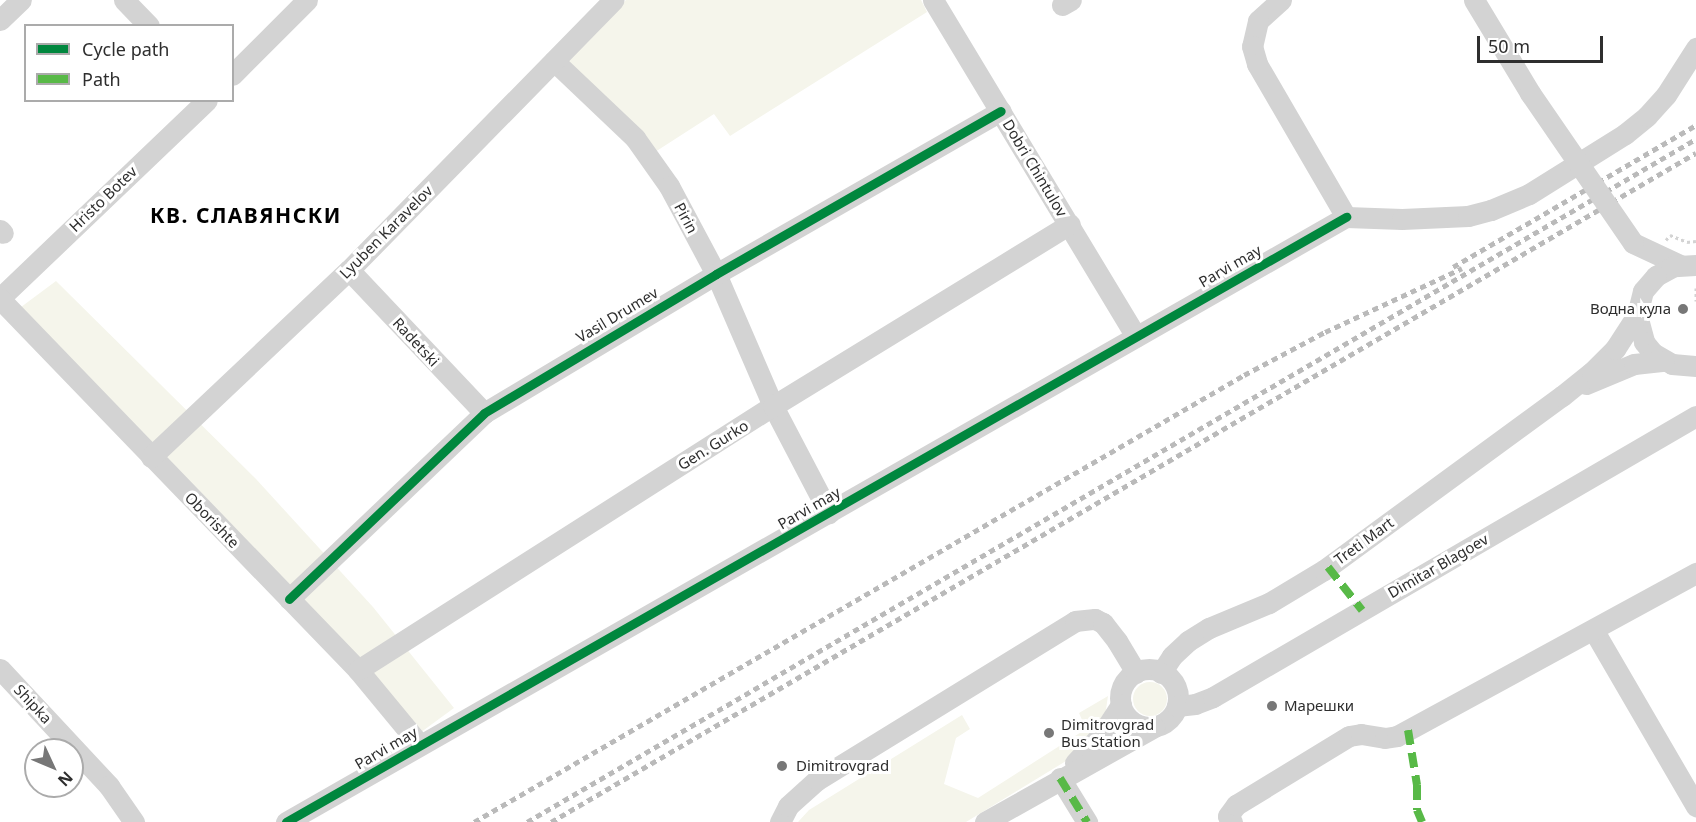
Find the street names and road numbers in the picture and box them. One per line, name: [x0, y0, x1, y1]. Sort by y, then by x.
street label: Dobri Chintulov: [999, 116, 1071, 220]
street label: Hristo Botev: [66, 162, 140, 236]
street label: Lyuben Karavelov: [336, 182, 436, 282]
street label: Pirin: [670, 200, 702, 236]
street label: Parvi may: [1196, 241, 1264, 291]
street label: Vasil Drumev: [573, 284, 661, 346]
street label: Radetski: [389, 314, 443, 370]
street label: Gen. Gurko: [674, 416, 752, 474]
street label: Parvi may: [775, 483, 843, 533]
street label: Oborishte: [181, 488, 243, 552]
street label: Treti Mart: [1331, 514, 1397, 568]
street label: Dimitar Blagoev: [1385, 530, 1491, 602]
street label: Shipka: [10, 681, 56, 727]
street label: Parvi may: [352, 723, 420, 773]

